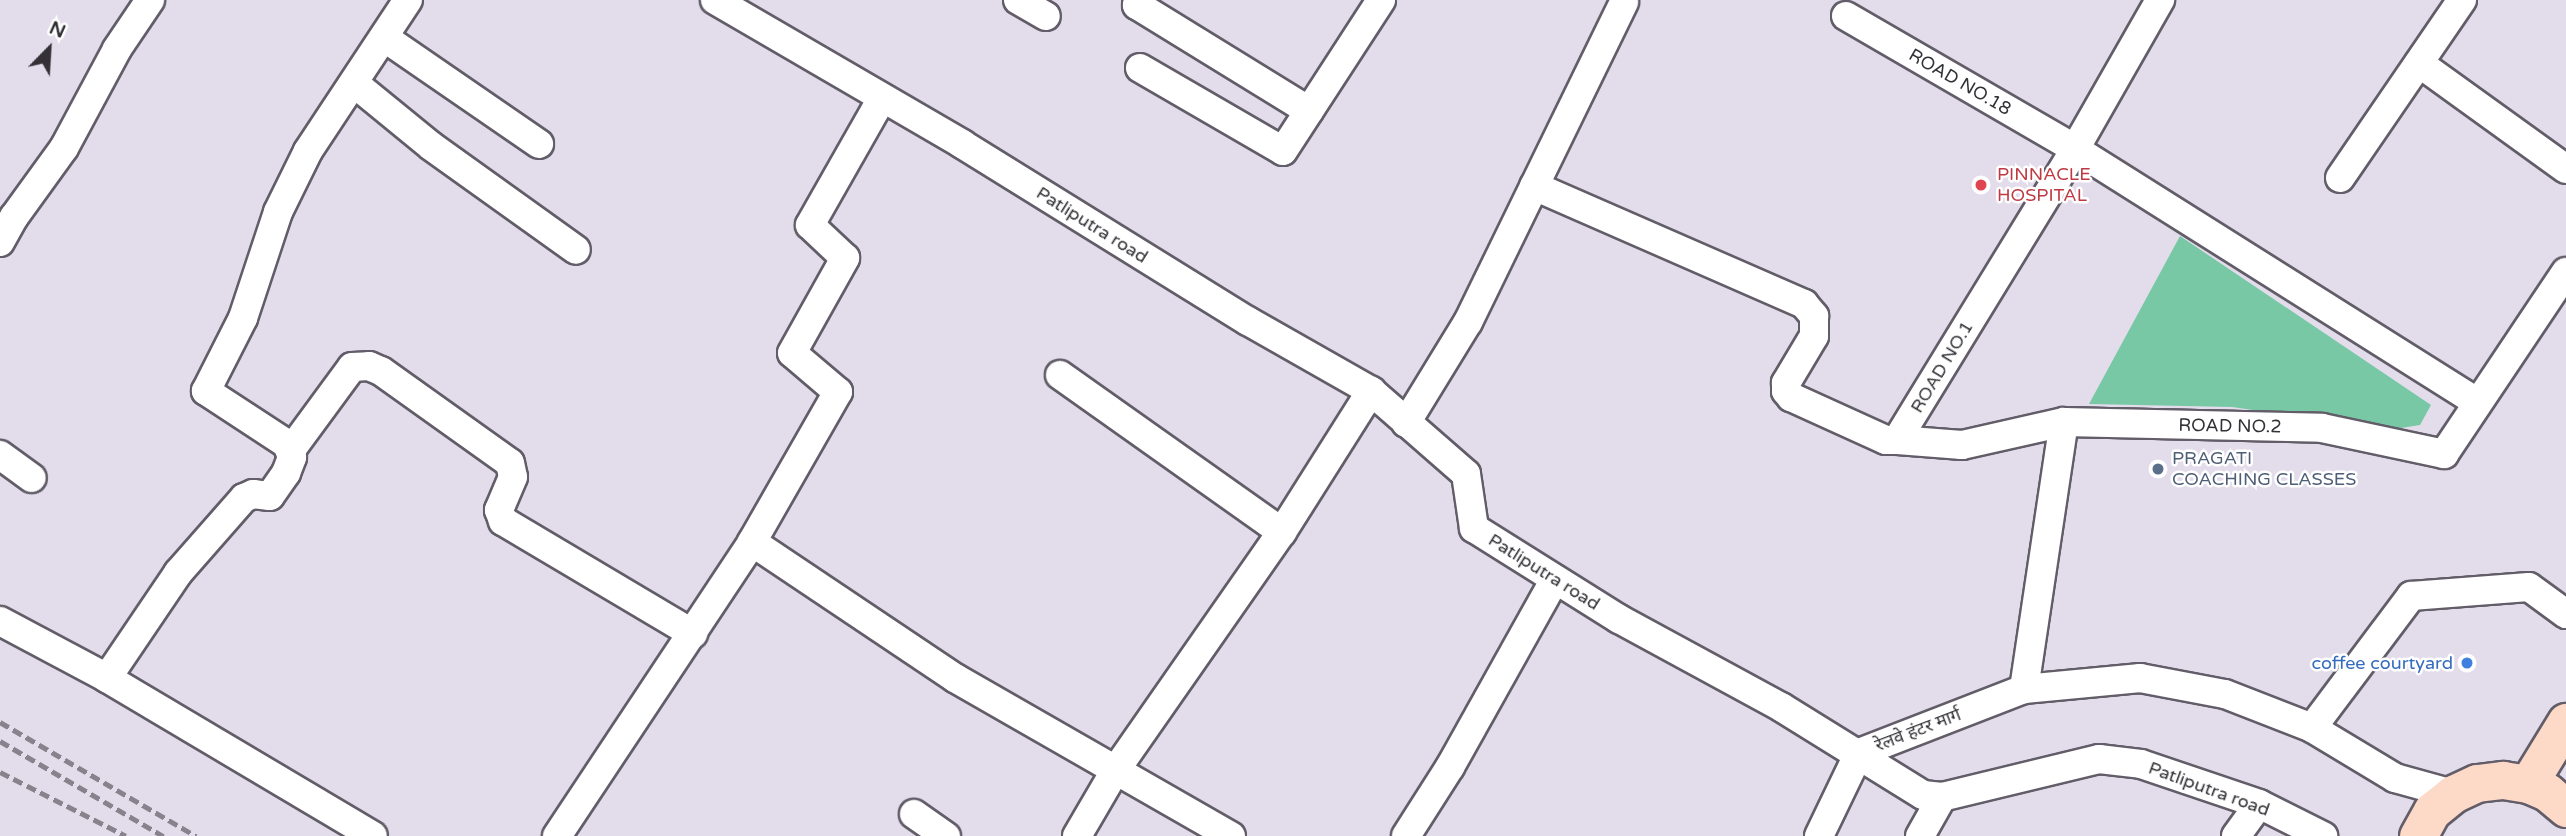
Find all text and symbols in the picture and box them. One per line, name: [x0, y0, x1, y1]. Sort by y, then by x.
north arrow: [14, 14, 84, 84]
text: N: [46, 17, 69, 43]
street label: ROAD NO.18: [1905, 44, 2015, 120]
place label: PINNACLE HOSPITAL: [1997, 164, 2091, 206]
marker: PINNACLE HOSPITAL: [1971, 175, 1991, 195]
street label: Patliputra road: [1032, 182, 1152, 268]
street label: ROAD NO.1: [1906, 317, 1978, 417]
street label: ROAD NO.2: [2178, 414, 2282, 438]
place label: PRAGATI COACHING CLASSES: [2172, 448, 2356, 490]
marker: PRAGATI COACHING CLASSES: [2150, 461, 2166, 477]
street label: Patliputra road: [1484, 529, 1604, 615]
place label: coffee courtyard: [2311, 652, 2453, 674]
marker: coffee courtyard: [2459, 655, 2475, 671]
street label: रेलवे हंटर मार्ग: [1872, 704, 1964, 756]
street label: Patliputra road: [2145, 757, 2273, 821]

